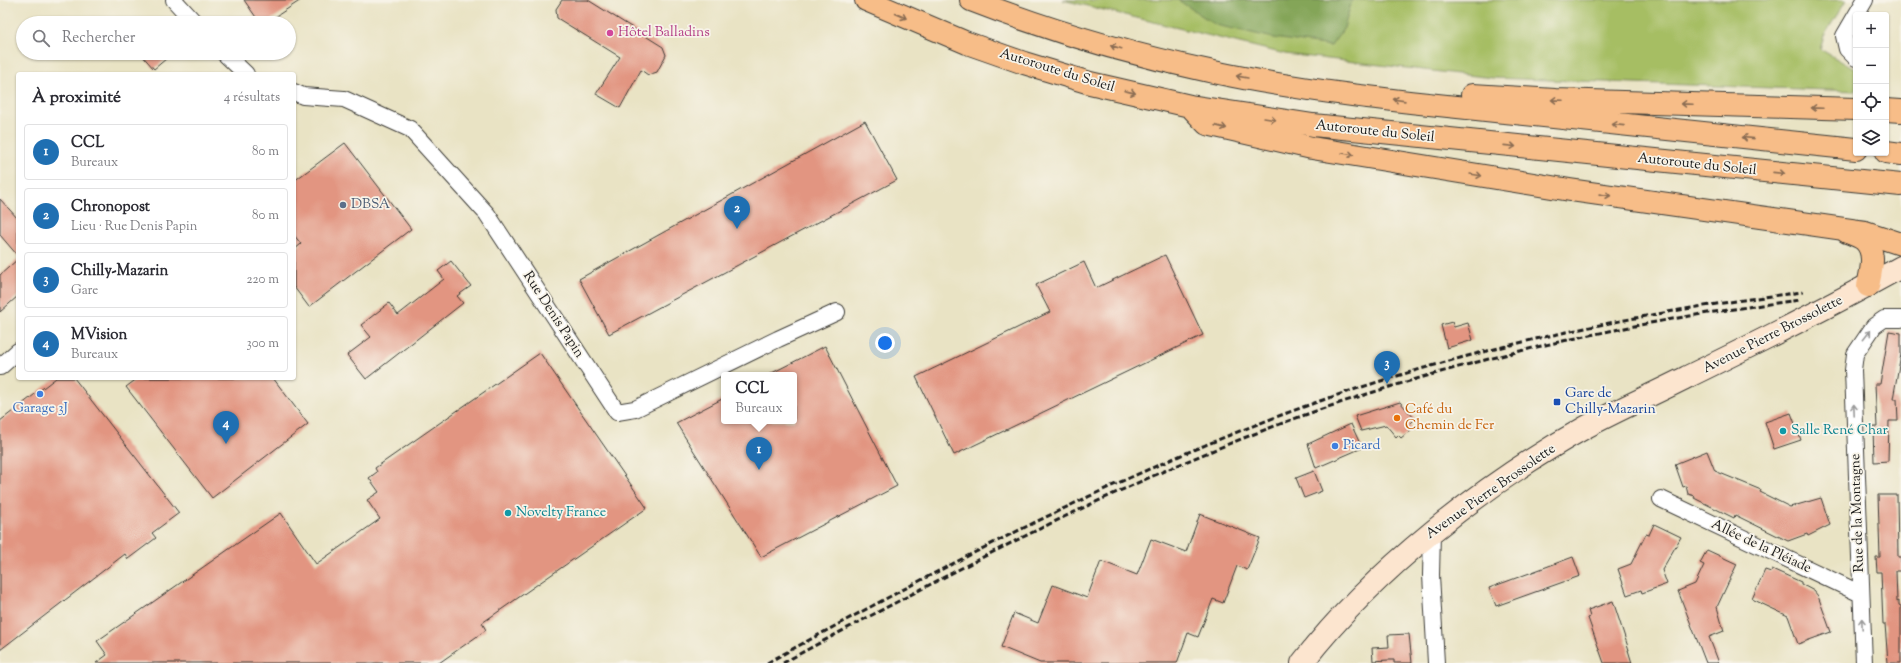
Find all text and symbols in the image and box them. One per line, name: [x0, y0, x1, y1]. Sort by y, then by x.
map controls: [1853, 12, 1889, 156]
button: +: [1853, 12, 1889, 48]
one-way arrow: [895, 13, 907, 20]
search box: [16, 16, 296, 60]
place label: Hôtel Balladins: [618, 23, 710, 43]
icon: search: [30, 27, 52, 49]
text: Rechercher: [62, 28, 135, 49]
marker: Hôtel Balladins: [605, 28, 615, 38]
one-way arrow: [1110, 43, 1123, 51]
street label: Autoroute du Soleil: [997, 44, 1117, 98]
button: −: [1853, 48, 1889, 84]
one-way arrow: [1236, 73, 1249, 81]
button: locate: [1853, 84, 1889, 120]
text: À proximité: [32, 86, 121, 110]
text: 4 résultats: [224, 89, 280, 107]
one-way arrow: [1123, 89, 1136, 97]
one-way arrow: [1393, 96, 1406, 104]
one-way arrow: [1551, 96, 1564, 104]
one-way arrow: [1681, 100, 1694, 108]
one-way arrow: [1811, 104, 1824, 112]
one-way arrow: [1263, 115, 1276, 123]
street label: Autoroute du Soleil: [1314, 116, 1436, 148]
button: layers: [1853, 120, 1889, 156]
one-way arrow: [1612, 121, 1625, 129]
one-way arrow: [1214, 124, 1227, 132]
text: CCL: [71, 133, 104, 154]
one-way arrow: [1742, 135, 1755, 142]
one-way arrow: [1504, 142, 1517, 150]
text: 1: [44, 143, 48, 161]
text: 80 m: [252, 143, 279, 161]
street label: Autoroute du Soleil: [1636, 149, 1758, 181]
one-way arrow: [1341, 150, 1354, 158]
text: Bureaux: [71, 154, 118, 172]
one-way arrow: [1772, 169, 1785, 177]
one-way arrow: [1469, 172, 1482, 180]
one-way arrow: [1598, 191, 1611, 199]
place label: DBSA: [351, 195, 391, 215]
pin: 2: [724, 196, 750, 229]
text: Chronopost: [71, 197, 150, 218]
marker: DBSA: [338, 200, 348, 210]
text: 2: [43, 207, 49, 225]
text: 80 m: [252, 207, 279, 225]
text: Lieu · Rue Denis Papin: [71, 218, 197, 236]
text: Chilly-Mazarin: [71, 261, 168, 282]
street label: Rue Denis Papin: [517, 268, 589, 362]
text: 3: [43, 271, 49, 289]
text: 220 m: [246, 271, 279, 289]
text: Gare: [71, 282, 98, 300]
street label: Avenue Pierre Brossolette: [1700, 291, 1846, 379]
text: MVision: [71, 325, 127, 346]
one-way arrow: [1863, 329, 1871, 340]
your location: [875, 333, 895, 353]
text: 4: [43, 335, 49, 353]
text: 300 m: [247, 335, 279, 353]
text: Bureaux: [71, 346, 118, 364]
pin: 3: [1374, 351, 1400, 384]
popup: [721, 372, 797, 424]
text: CCL: [735, 379, 769, 400]
place label: Gare de Chilly-Mazarin: [1565, 384, 1656, 420]
marker: Garage 3J: [35, 389, 45, 399]
marker: Gare de Chilly-Mazarin: [1552, 397, 1562, 407]
place label: Garage 3J: [12, 399, 68, 419]
text: Bureaux: [735, 400, 783, 418]
place label: Café du Chemin de Fer: [1405, 400, 1495, 436]
one-way arrow: [1851, 404, 1858, 417]
pin: 4: [213, 411, 239, 444]
marker: Café du Chemin de Fer: [1392, 413, 1402, 423]
place label: Salle René Char: [1791, 421, 1889, 441]
marker: Salle René Char: [1778, 426, 1788, 436]
place label: Picard: [1343, 436, 1380, 456]
pin: 1: [746, 437, 772, 470]
street label: Avenue Pierre Brossolette: [1422, 439, 1560, 545]
marker: Picard: [1330, 441, 1340, 451]
street label: Rue de la Montagne: [1846, 453, 1870, 573]
place label: Novelty France: [516, 503, 606, 523]
marker: Novelty France: [503, 508, 513, 518]
street label: Allée de la Pléiade: [1708, 515, 1814, 579]
one-way arrow: [1859, 618, 1866, 631]

